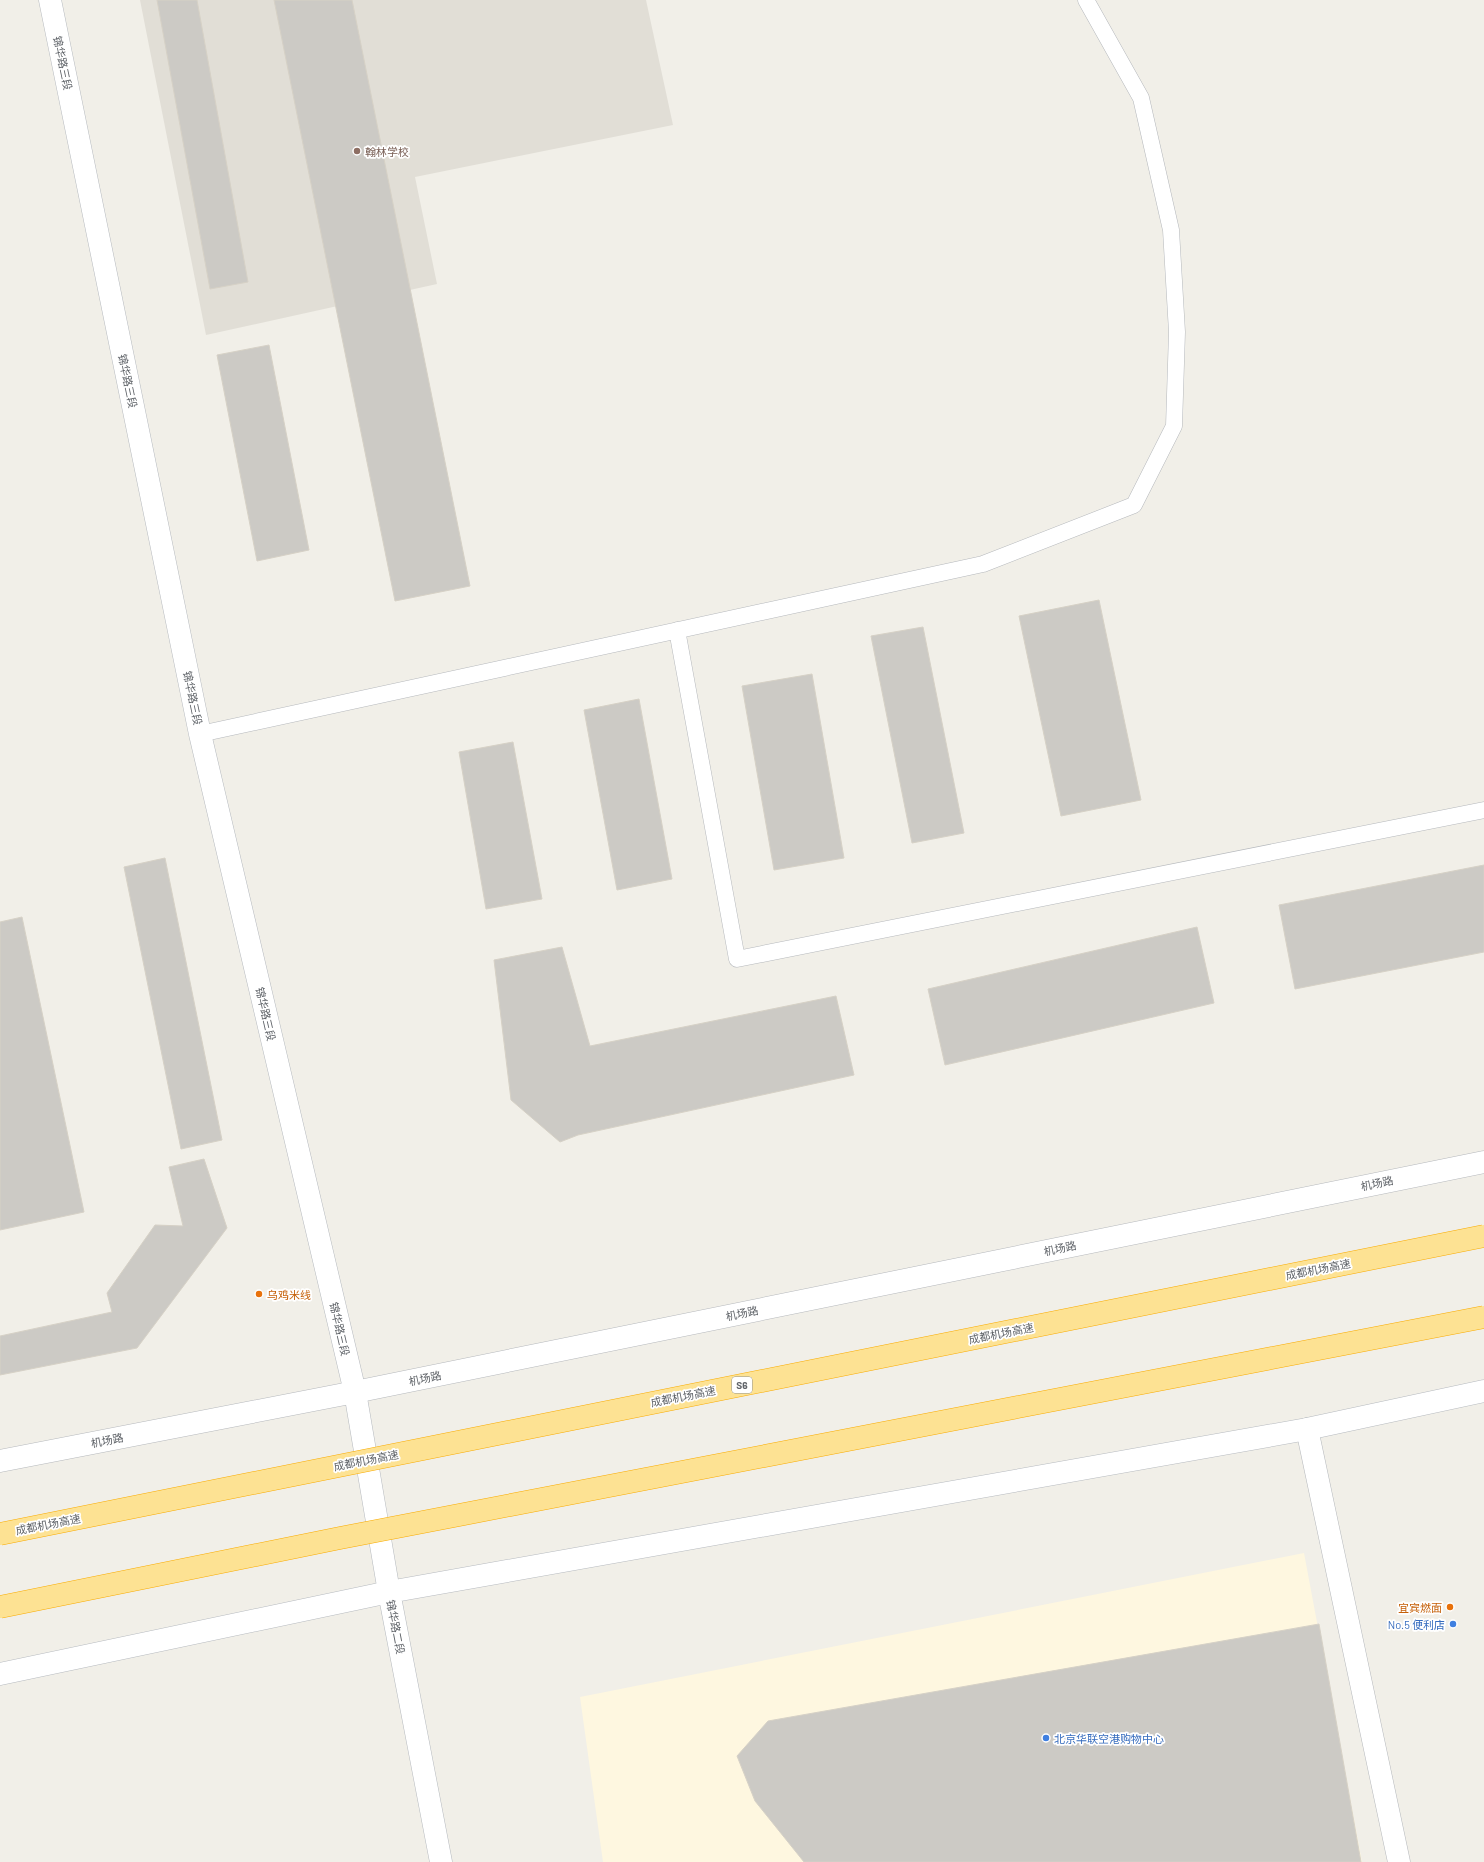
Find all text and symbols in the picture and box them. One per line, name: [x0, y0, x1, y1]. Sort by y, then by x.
street label: 锦华路三段: [51, 35, 75, 91]
place label: 翰林学校: [365, 145, 409, 158]
marker: 翰林学校: [352, 146, 362, 156]
street label: 锦华路三段: [116, 353, 140, 409]
street label: 锦华路三段: [181, 670, 205, 726]
street label: 锦华路三段: [253, 986, 279, 1042]
street label: 机场路: [1360, 1173, 1394, 1193]
street label: 机场路: [1043, 1238, 1077, 1258]
street label: 成都机场高速: [1284, 1256, 1352, 1282]
place label: 乌鸡米线: [267, 1288, 311, 1301]
marker: 乌鸡米线: [254, 1289, 264, 1299]
street label: 锦华路三段: [327, 1301, 353, 1357]
street label: 机场路: [725, 1303, 759, 1323]
street label: 成都机场高速: [967, 1320, 1035, 1346]
street label: 机场路: [408, 1368, 442, 1388]
road number: S6: [732, 1377, 752, 1393]
street label: 成都机场高速: [649, 1383, 717, 1409]
street label: 机场路: [90, 1430, 124, 1450]
street label: 成都机场高速: [332, 1447, 400, 1473]
street label: 成都机场高速: [14, 1511, 82, 1537]
street label: 锦华路二段: [384, 1599, 408, 1655]
place label: 宜宾燃面: [1398, 1601, 1442, 1614]
marker: 宜宾燃面: [1445, 1602, 1455, 1612]
place label: No.5 便利店: [1388, 1618, 1445, 1631]
marker: No.5 便利店: [1448, 1619, 1458, 1629]
place label: 北京华联空港购物中心: [1054, 1732, 1164, 1745]
marker: 北京华联空港购物中心: [1041, 1733, 1051, 1743]

